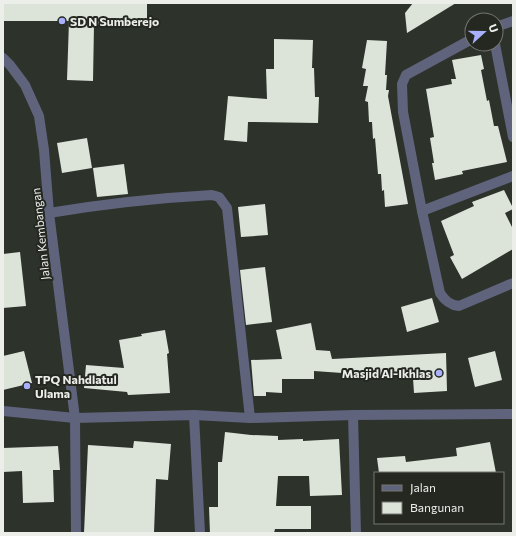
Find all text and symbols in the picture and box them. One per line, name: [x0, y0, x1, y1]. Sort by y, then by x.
north arrow: [464, 12, 504, 52]
place label: SD N Sumberejo: [70, 14, 159, 28]
marker: SD N Sumberejo: [57, 16, 67, 26]
text: U: [486, 22, 501, 34]
street label: Jalan Kembangan: [28, 187, 53, 281]
place label: Masjid Al-Ikhlas: [342, 366, 431, 380]
marker: Masjid Al-Ikhlas: [434, 368, 444, 378]
place label: TPQ Nahdlatul Ulama: [35, 372, 117, 400]
marker: TPQ Nahdlatul Ulama: [22, 381, 32, 391]
legend: [374, 472, 504, 524]
text: Jalan: [410, 480, 436, 495]
text: Bangunan: [410, 500, 464, 514]

